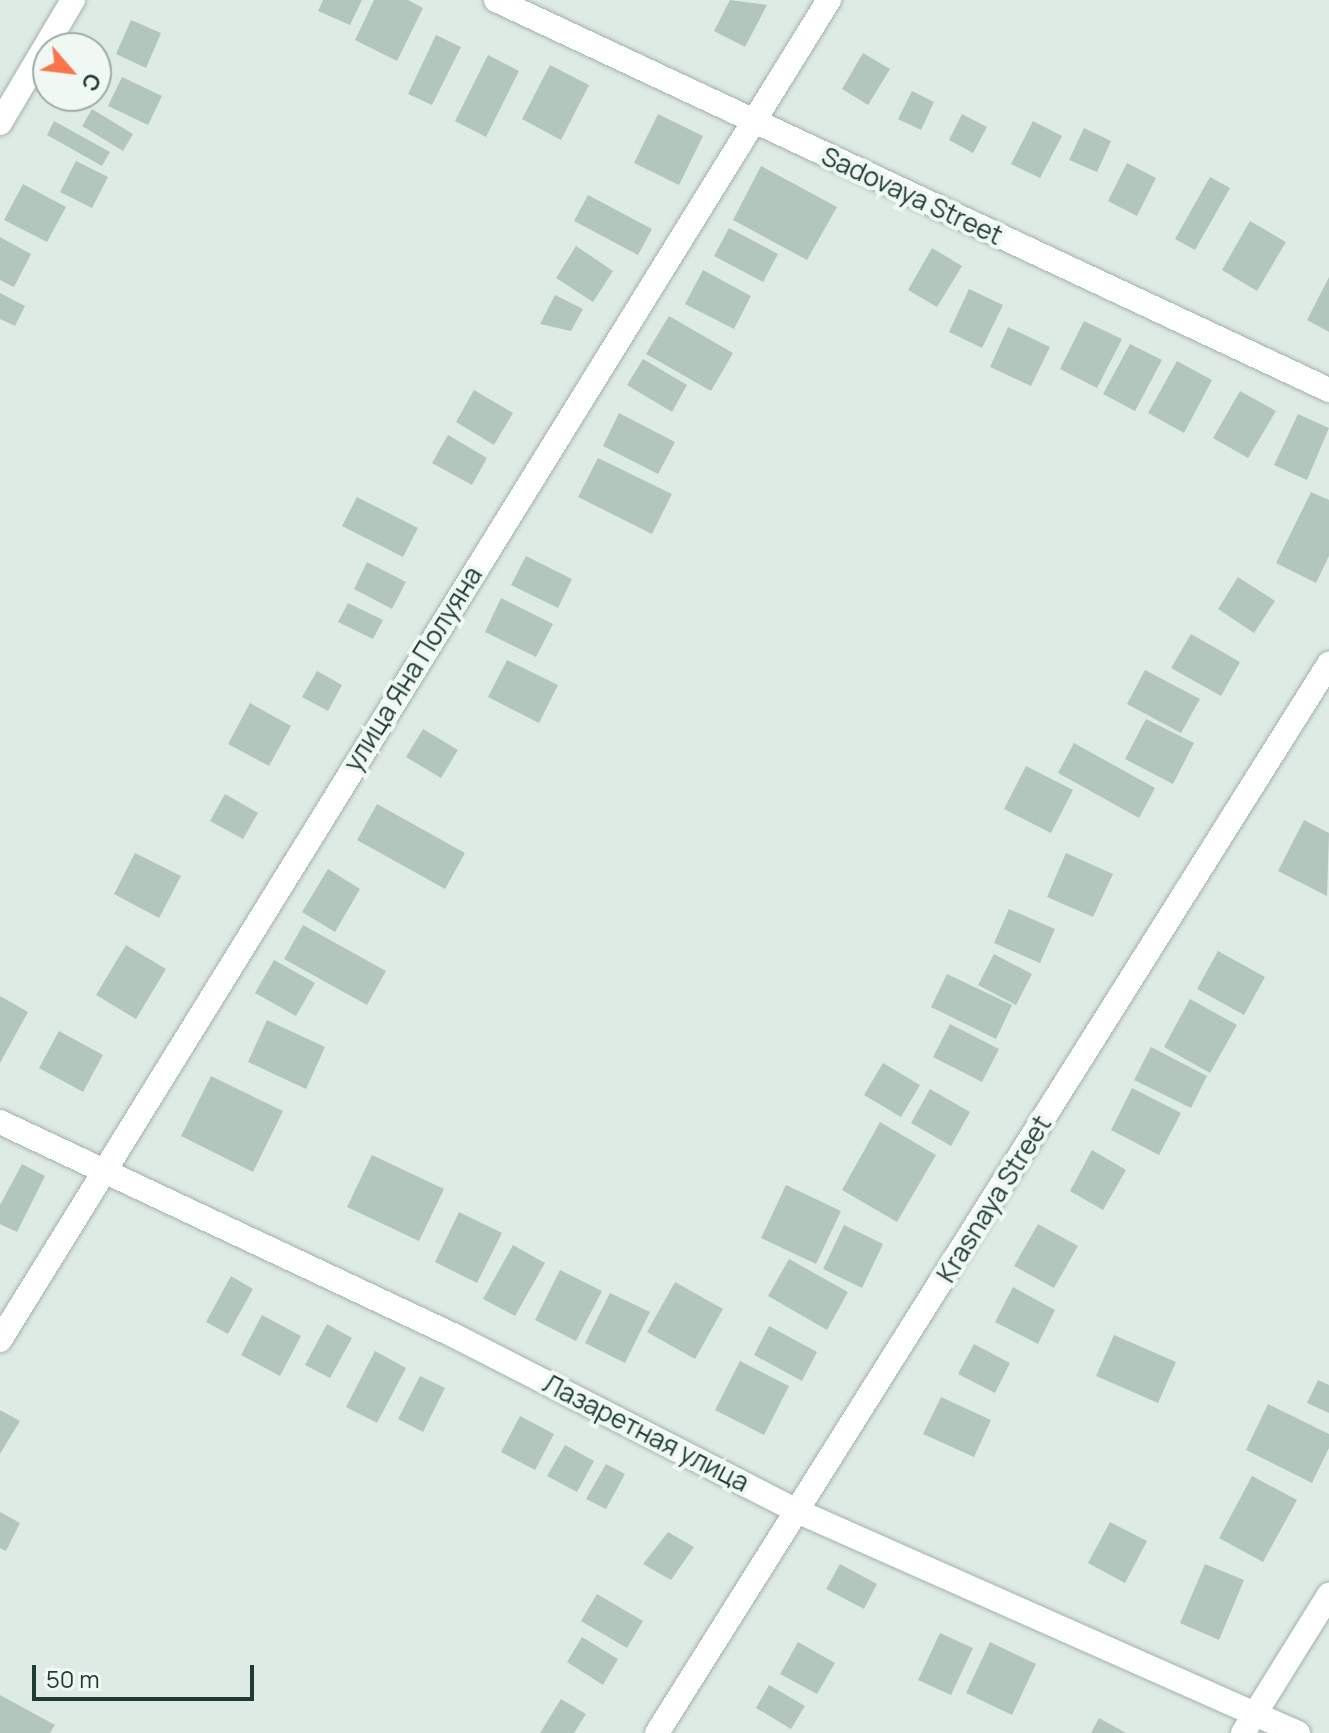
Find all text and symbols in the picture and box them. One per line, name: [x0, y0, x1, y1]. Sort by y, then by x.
north arrow: [32, 32, 112, 112]
text: С: [74, 68, 108, 97]
street label: Sadovaya Street: [817, 140, 1007, 252]
street label: улица Яна Полуяна: [337, 561, 489, 777]
street label: Krasnaya Street: [930, 1110, 1058, 1288]
street label: Лазаретная улица: [538, 1368, 754, 1498]
scale bar: [36, 1649, 258, 1699]
text: 50 m: [46, 1662, 100, 1695]

